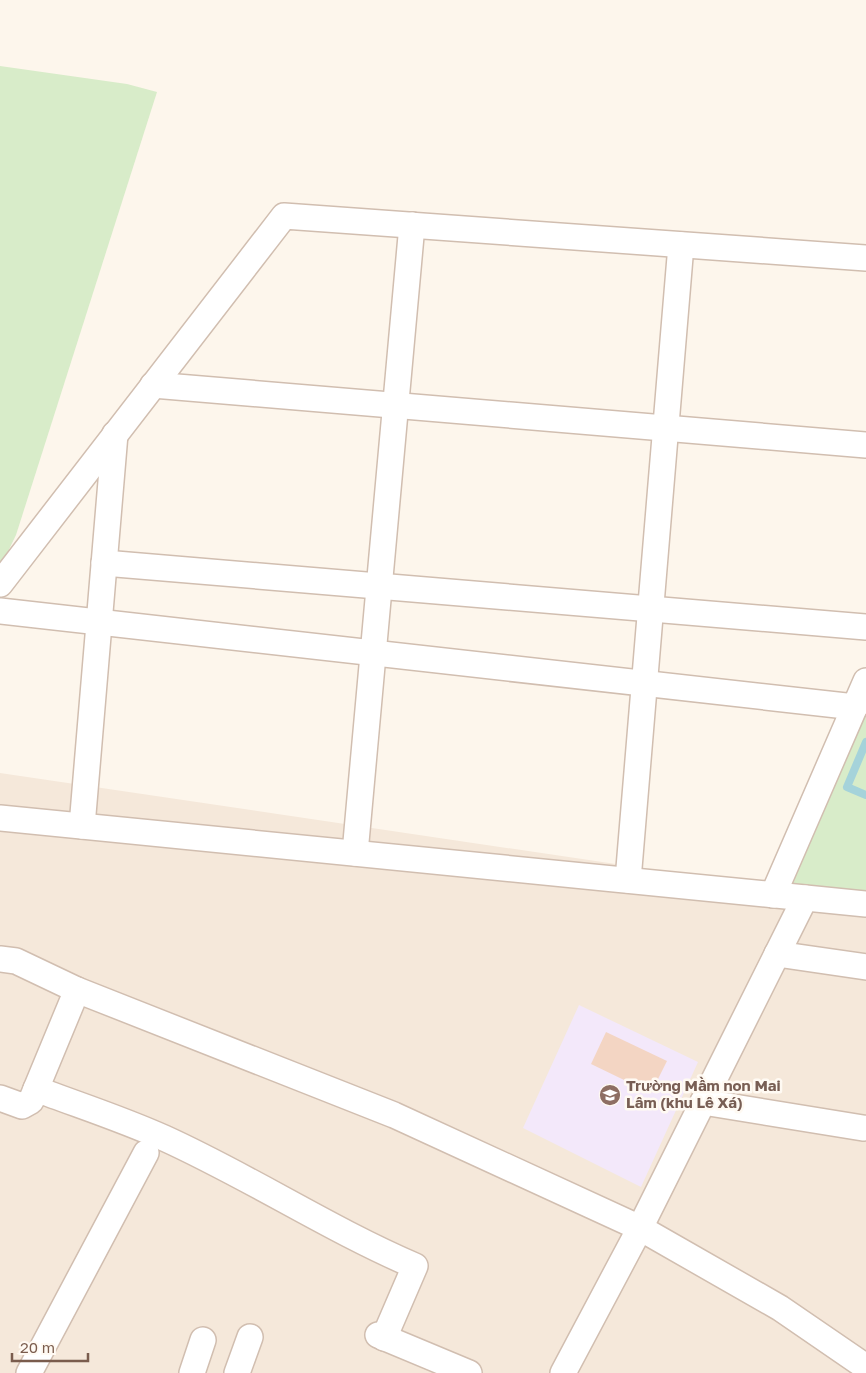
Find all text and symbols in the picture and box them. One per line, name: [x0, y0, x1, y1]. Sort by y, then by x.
place label: Trường Mầm non Mai Lâm (khu Lê Xá): [626, 1076, 781, 1111]
school or university icon: Trường Mầm non Mai Lâm (khu Lê Xá): [598, 1083, 622, 1107]
scale bar: [12, 1330, 89, 1362]
text: 20 m: [20, 1338, 55, 1356]

